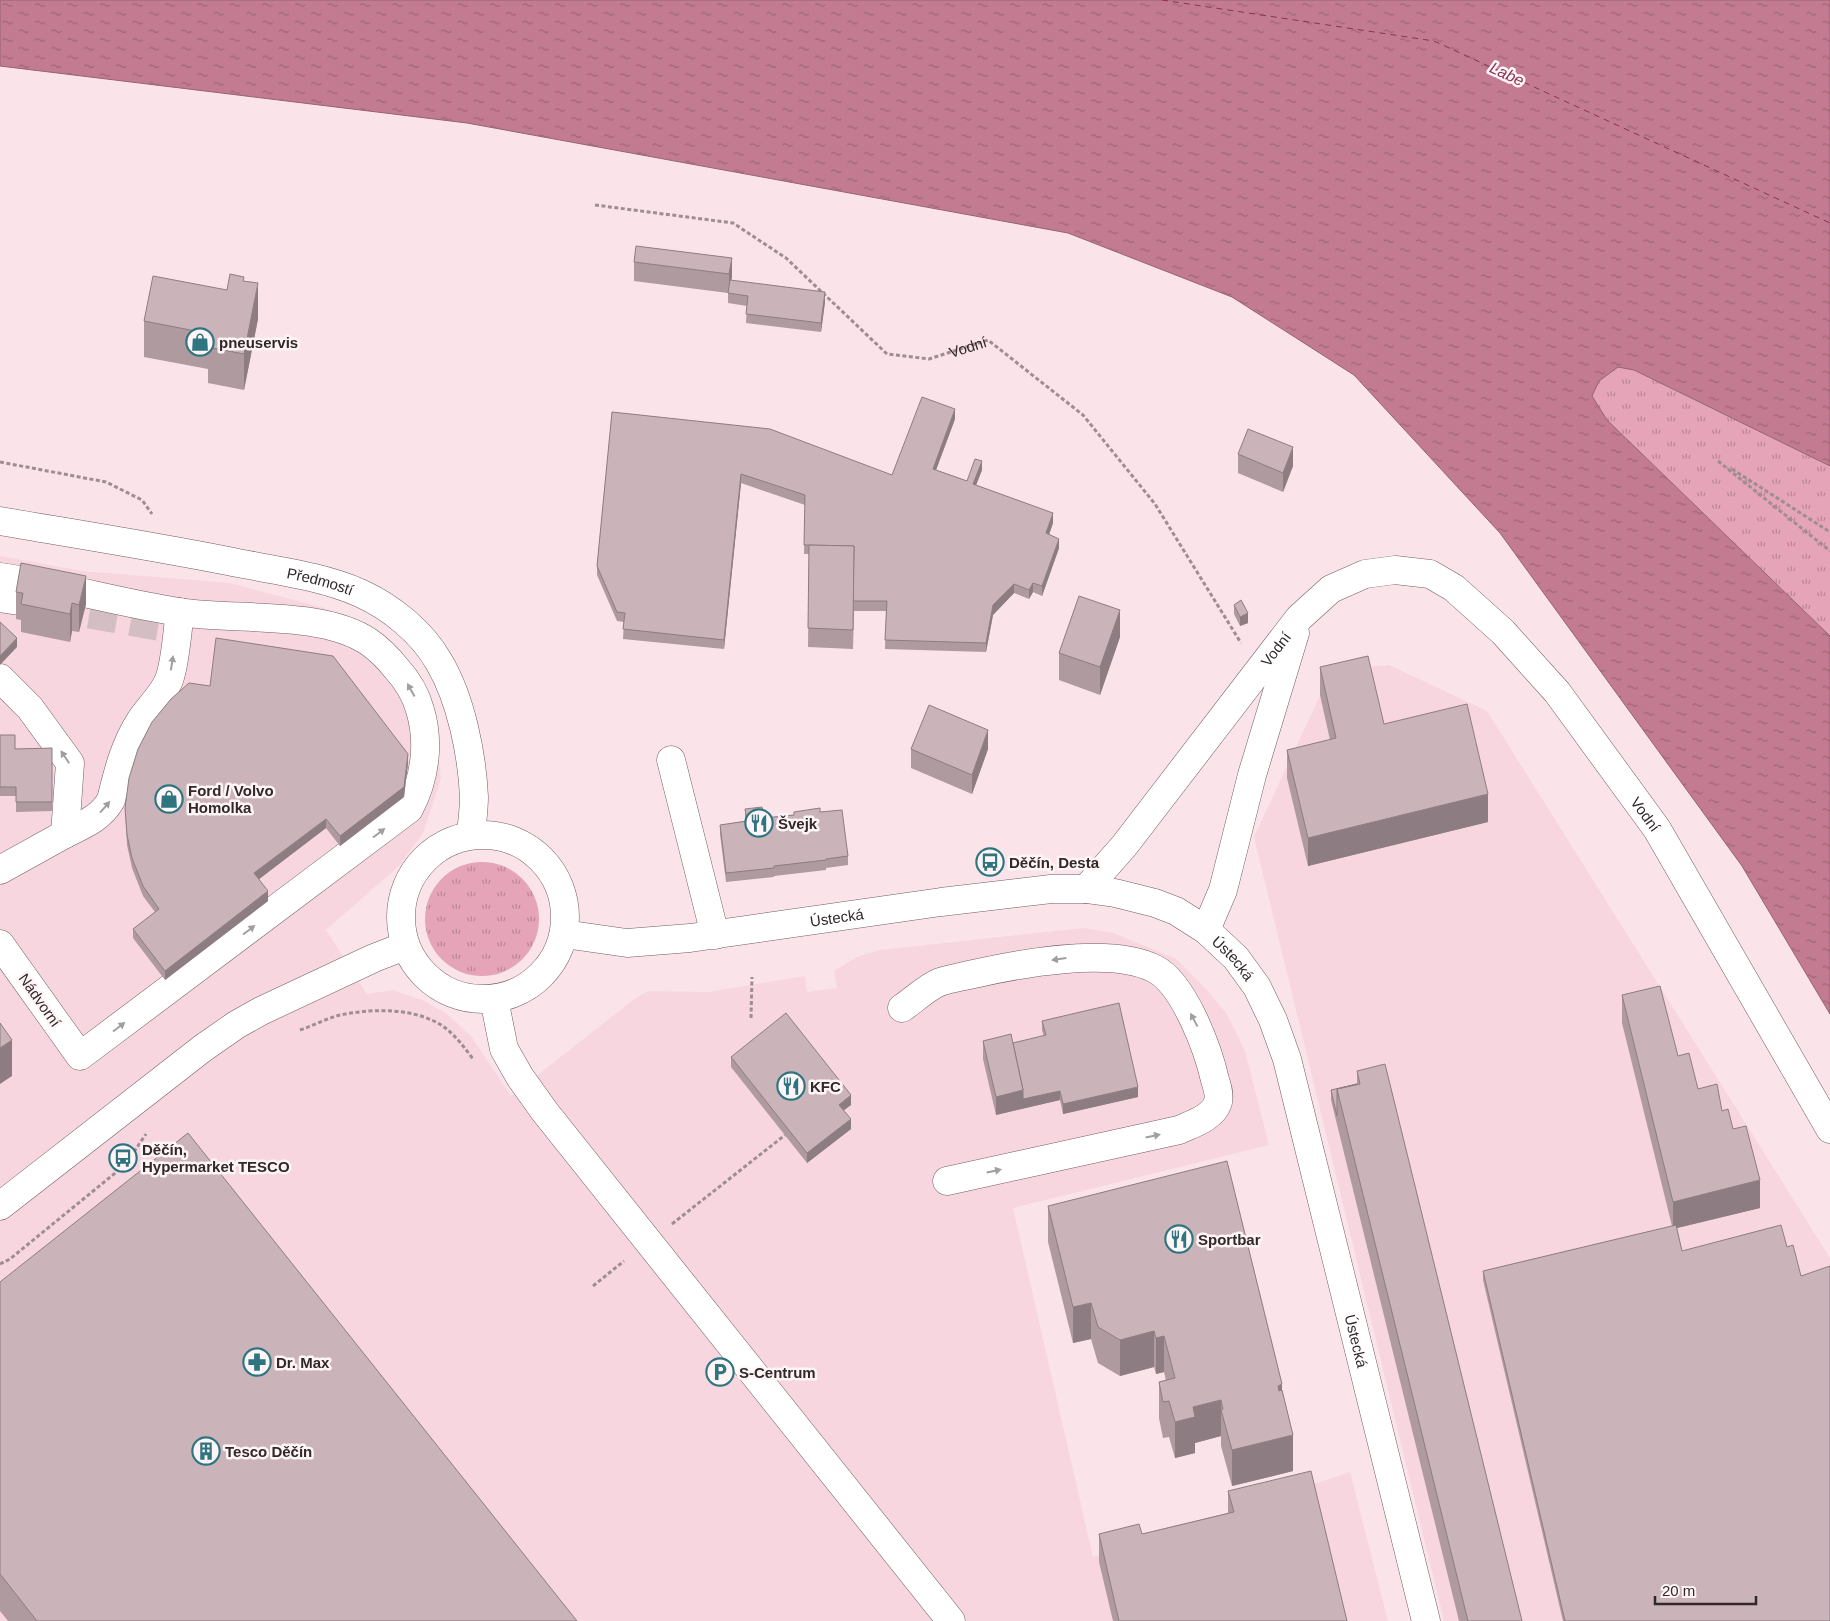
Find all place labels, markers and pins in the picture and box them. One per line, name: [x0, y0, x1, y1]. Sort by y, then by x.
shop icon: pneuservis: [185, 327, 215, 357]
place label: pneuservis: [219, 334, 298, 351]
place label: Ford / Volvo Homolka: [188, 782, 274, 816]
shop icon: Ford / Volvo Homolka: [154, 784, 184, 814]
restaurant icon: Švejk: [744, 808, 774, 838]
place label: Švejk: [778, 815, 818, 832]
bus stop icon: Děčín, Desta: [975, 847, 1005, 877]
place label: Děčín, Desta: [1009, 854, 1100, 871]
restaurant icon: KFC: [776, 1071, 806, 1101]
place label: KFC: [810, 1078, 841, 1095]
place label: Děčín, Hypermarket TESCO: [142, 1141, 290, 1175]
bus stop icon: Děčín, Hypermarket TESCO: [108, 1143, 138, 1173]
restaurant icon: Sportbar: [1164, 1224, 1194, 1254]
place label: Sportbar: [1198, 1231, 1261, 1248]
pharmacy icon: Dr. Max: [242, 1347, 272, 1377]
place label: Dr. Max: [276, 1354, 330, 1371]
parking icon: S-Centrum: [705, 1357, 735, 1387]
place label: S-Centrum: [739, 1364, 816, 1381]
building icon: Tesco Děčín: [191, 1436, 221, 1466]
place label: Tesco Děčín: [225, 1443, 312, 1460]

